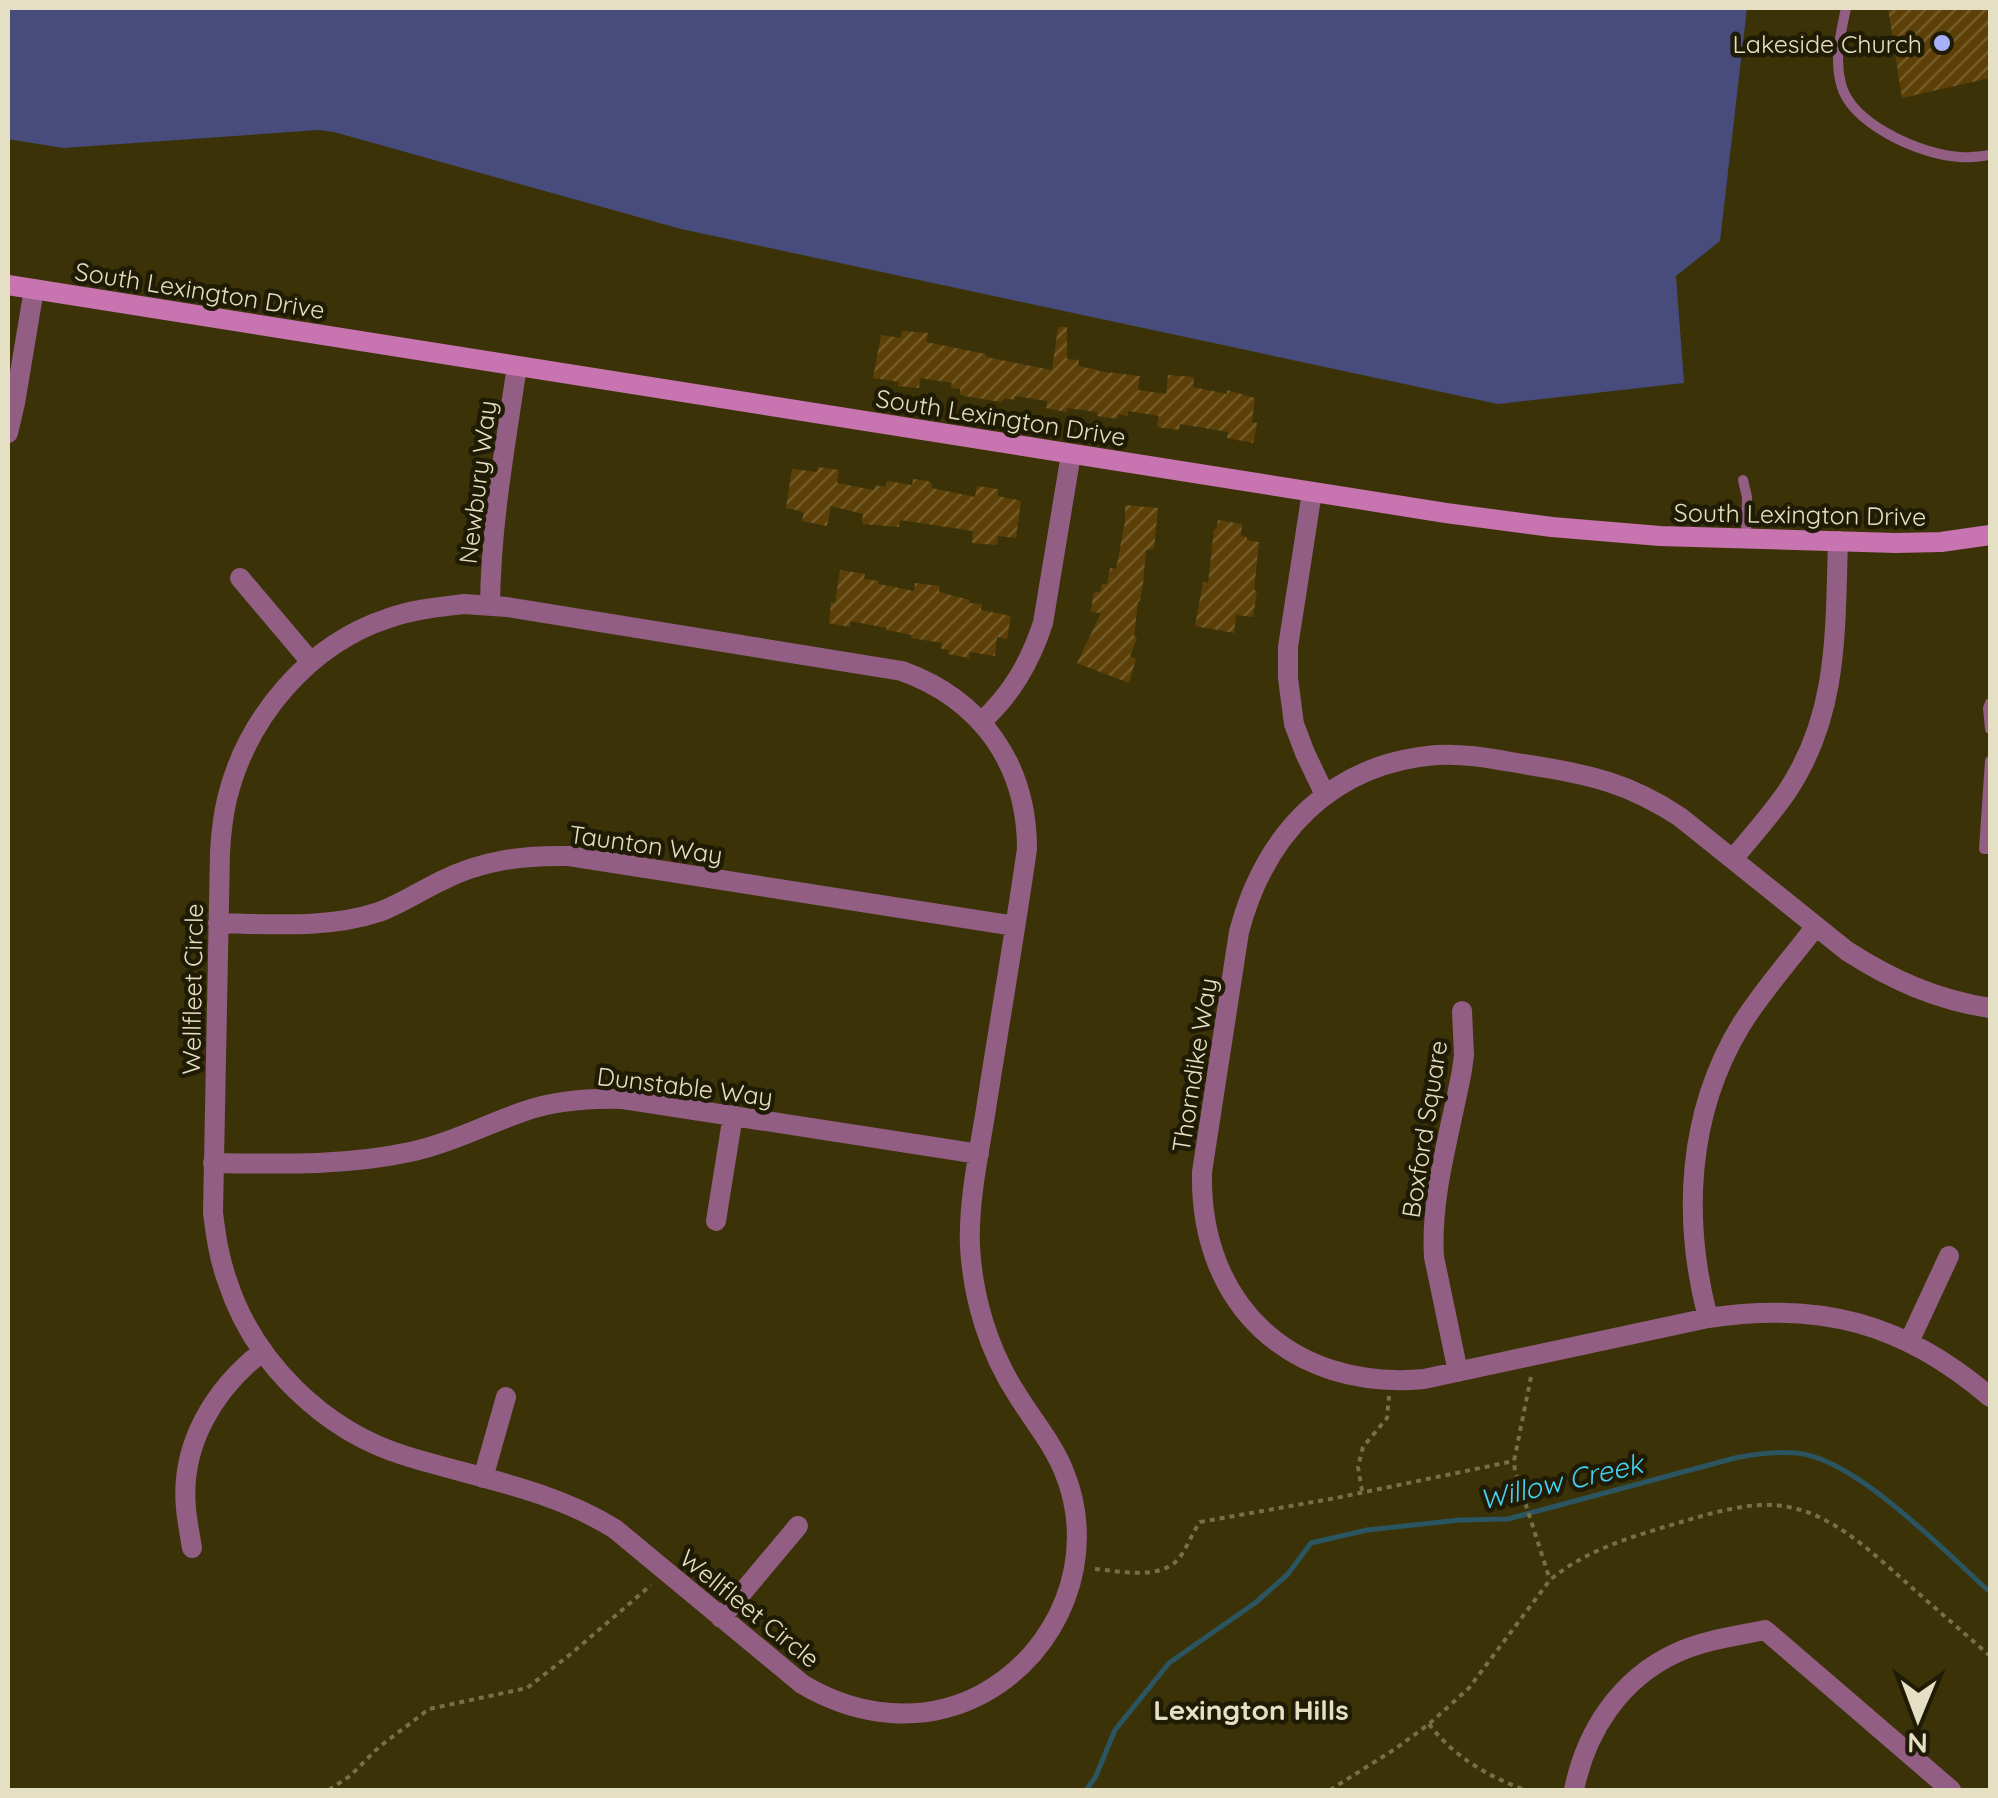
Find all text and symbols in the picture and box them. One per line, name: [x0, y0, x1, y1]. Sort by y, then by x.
place label: Lakeside Church: [1732, 28, 1922, 59]
marker: Lakeside Church: [1931, 32, 1953, 54]
street label: South Lexington Drive: [73, 255, 327, 325]
street label: South Lexington Drive: [874, 382, 1128, 452]
street label: Newbury Way: [452, 399, 502, 565]
street label: South Lexington Drive: [1673, 496, 1927, 532]
street label: Taunton Way: [567, 818, 725, 870]
street label: Wellfleet Circle: [175, 903, 209, 1075]
street label: Thorndike Way: [1165, 976, 1223, 1154]
street label: Boxford Square: [1395, 1038, 1453, 1220]
street label: Dunstable Way: [595, 1060, 775, 1112]
water label: Willow Creek: [1476, 1445, 1649, 1517]
street label: Wellfleet Circle: [674, 1542, 826, 1674]
north arrow: [1868, 1668, 1968, 1768]
district label: Lexington Hills: [1153, 1692, 1349, 1727]
text: N: [1907, 1726, 1928, 1761]

